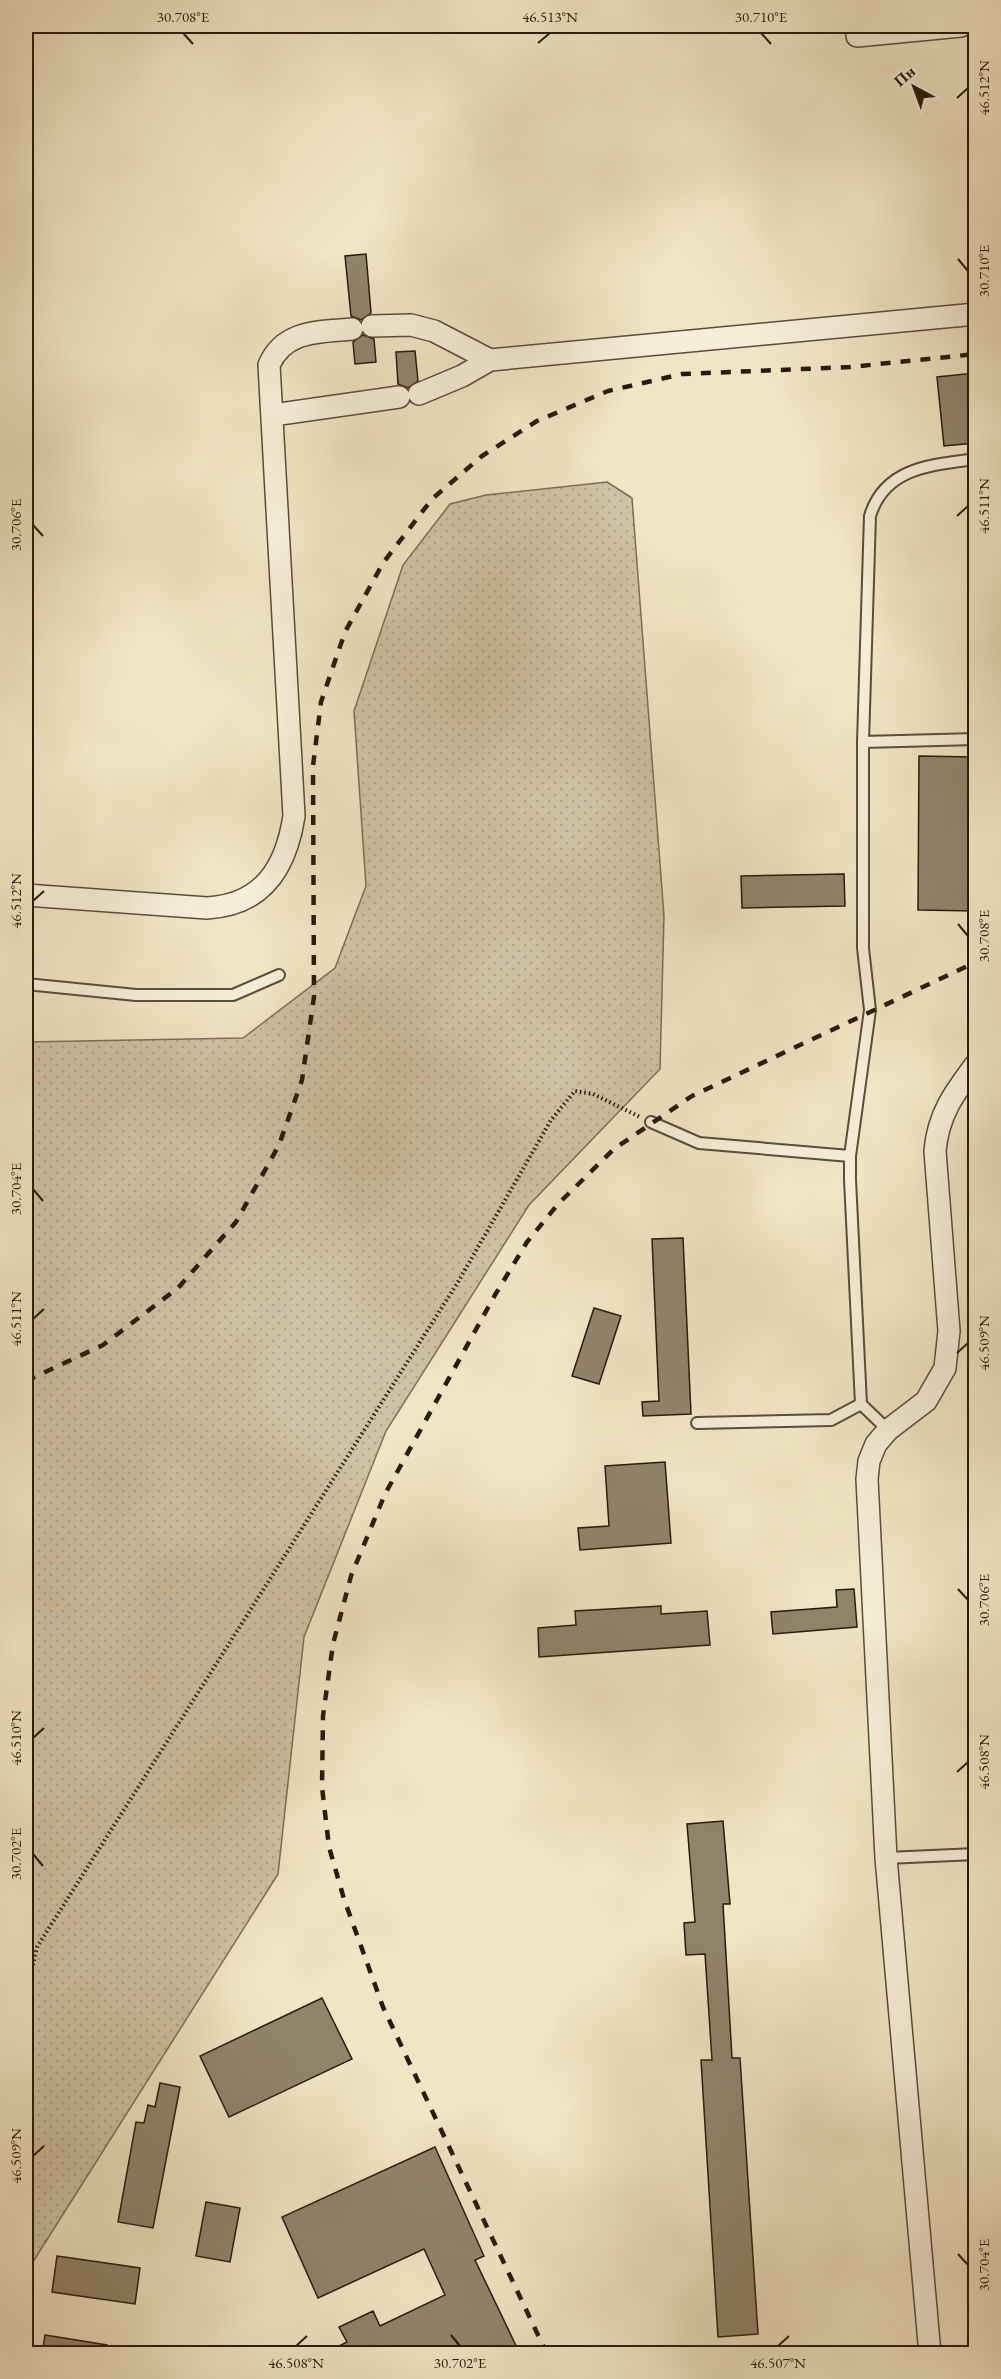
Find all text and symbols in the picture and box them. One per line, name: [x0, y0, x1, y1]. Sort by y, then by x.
text: 30.708°E: [157, 7, 210, 26]
text: 46.513°N: [522, 7, 578, 26]
text: 30.710°E: [735, 7, 788, 26]
north arrow: [884, 57, 944, 117]
text: 46.512°N: [974, 60, 993, 116]
text: Пн: [889, 61, 920, 91]
text: 30.710°E: [974, 244, 993, 297]
text: 46.511°N: [974, 478, 993, 534]
text: 30.706°E: [6, 498, 25, 551]
text: 46.512°N: [6, 873, 25, 929]
text: 30.708°E: [974, 909, 993, 962]
text: 30.704°E: [6, 1162, 25, 1215]
text: 46.511°N: [6, 1291, 25, 1347]
text: 46.509°N: [974, 1315, 993, 1371]
text: 30.706°E: [974, 1573, 993, 1626]
text: 46.510°N: [6, 1710, 25, 1766]
text: 46.508°N: [974, 1734, 993, 1790]
text: 30.702°E: [6, 1827, 25, 1880]
text: 46.509°N: [6, 2128, 25, 2184]
text: 30.704°E: [974, 2238, 993, 2291]
text: 46.508°N: [268, 2353, 324, 2372]
text: 30.702°E: [434, 2353, 487, 2372]
text: 46.507°N: [750, 2353, 806, 2372]

